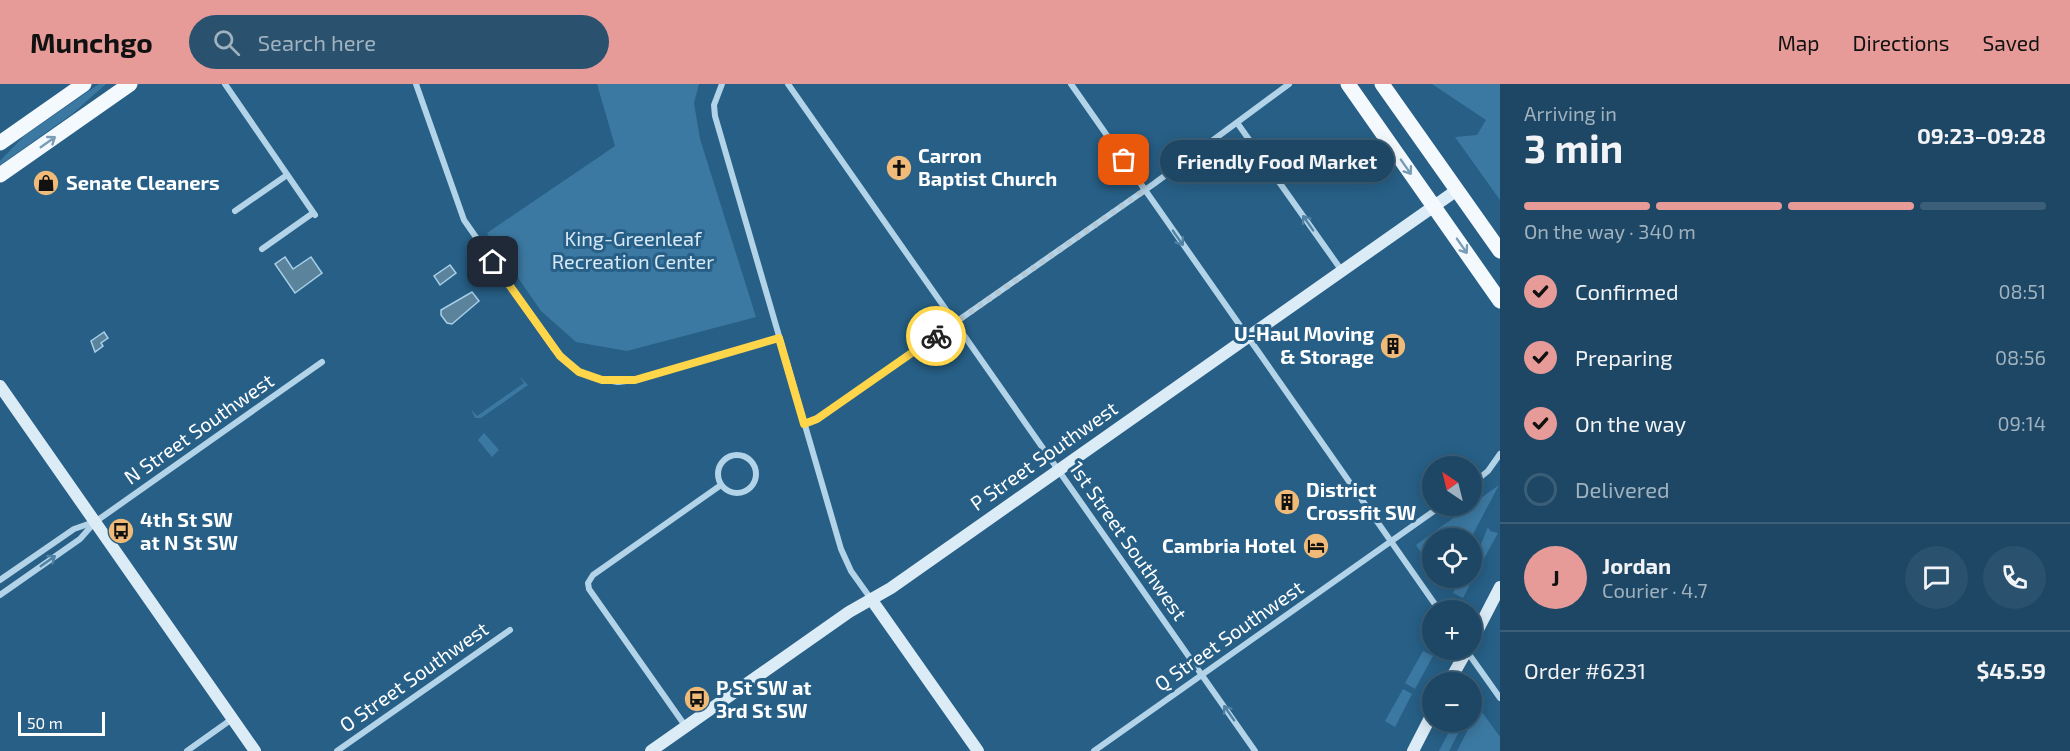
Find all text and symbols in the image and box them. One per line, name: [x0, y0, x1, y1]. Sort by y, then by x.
search box: [189, 15, 609, 69]
text: Munchgo: [30, 25, 153, 59]
icon: search: [210, 26, 243, 59]
text: Search here: [258, 29, 376, 55]
text: Map: [1777, 30, 1820, 55]
text: Directions: [1853, 30, 1949, 55]
text: Saved: [1982, 30, 2040, 55]
text: Arriving in: [1524, 101, 1617, 125]
text: 09:23–09:28: [1917, 122, 2046, 148]
text: 3 min: [1524, 124, 1623, 171]
pin: [1098, 134, 1149, 185]
one-way arrow: [39, 136, 56, 148]
callout: Friendly Food Market: [1160, 139, 1394, 181]
place label: Carron Baptist Church: [918, 143, 1057, 190]
icon: bag: [1107, 143, 1140, 176]
text: Friendly Food Market: [1177, 149, 1377, 173]
church icon: Carron Baptist Church: [884, 153, 914, 183]
one-way arrow: [1400, 158, 1412, 174]
shop icon: Senate Cleaners: [31, 168, 61, 198]
place label: Senate Cleaners: [66, 170, 220, 194]
one-way arrow: [1302, 215, 1314, 231]
text: On the way · 340 m: [1524, 219, 1696, 243]
park label: King-Greenleaf Recreation Center: [552, 226, 714, 273]
one-way arrow: [1172, 229, 1184, 245]
pin: [467, 236, 518, 287]
one-way arrow: [1456, 237, 1468, 254]
icon: home: [476, 245, 509, 278]
icon: check: [1524, 275, 1557, 308]
text: Confirmed: [1575, 278, 1679, 304]
text: 08:51: [1998, 279, 2046, 303]
courier: [906, 306, 966, 366]
icon: bike: [920, 320, 953, 353]
place label: U-Haul Moving & Storage: [1234, 321, 1374, 368]
building icon: U-Haul Moving & Storage: [1378, 331, 1408, 361]
icon: check: [1524, 341, 1557, 374]
text: Preparing: [1575, 344, 1673, 370]
text: 08:56: [1995, 345, 2046, 369]
street label: N Street Southwest: [119, 367, 278, 489]
street label: P Street Southwest: [965, 395, 1122, 515]
icon: check: [1524, 407, 1557, 440]
text: On the way: [1575, 410, 1686, 436]
text: 09:14: [1998, 411, 2046, 435]
street label: 1st Street Southwest: [1065, 456, 1193, 625]
north arrow: [1422, 456, 1482, 516]
map controls: [1422, 456, 1482, 732]
text: Delivered: [1575, 476, 1670, 502]
place label: District Crossfit SW: [1306, 477, 1416, 524]
building icon: District Crossfit SW: [1272, 487, 1302, 517]
place label: 4th St SW at N St SW: [140, 507, 238, 554]
bus stop icon: 4th St SW at N St SW: [106, 516, 136, 546]
button: locate: [1422, 528, 1482, 588]
hotel icon: Cambria Hotel: [1301, 531, 1331, 561]
place label: Cambria Hotel: [1162, 533, 1296, 557]
button: chat: [1905, 546, 1968, 609]
button: phone: [1983, 546, 2046, 609]
text: Jordan: [1602, 552, 1671, 578]
one-way arrow: [39, 555, 56, 567]
text: J: [1551, 564, 1560, 590]
street label: Q Street Southwest: [1149, 575, 1308, 695]
text: Courier · 4.7: [1602, 578, 1708, 602]
button: +: [1422, 600, 1482, 660]
street label: O Street Southwest: [334, 616, 493, 736]
text: Order #6231: [1524, 657, 1646, 683]
text: $45.59: [1977, 657, 2046, 683]
button: −: [1422, 672, 1482, 732]
place label: P St SW at 3rd St SW: [716, 675, 812, 722]
bus stop icon: P St SW at 3rd St SW: [682, 684, 712, 714]
one-way arrow: [1223, 706, 1235, 722]
scale bar: [18, 709, 105, 736]
text: 50 m: [27, 713, 63, 732]

